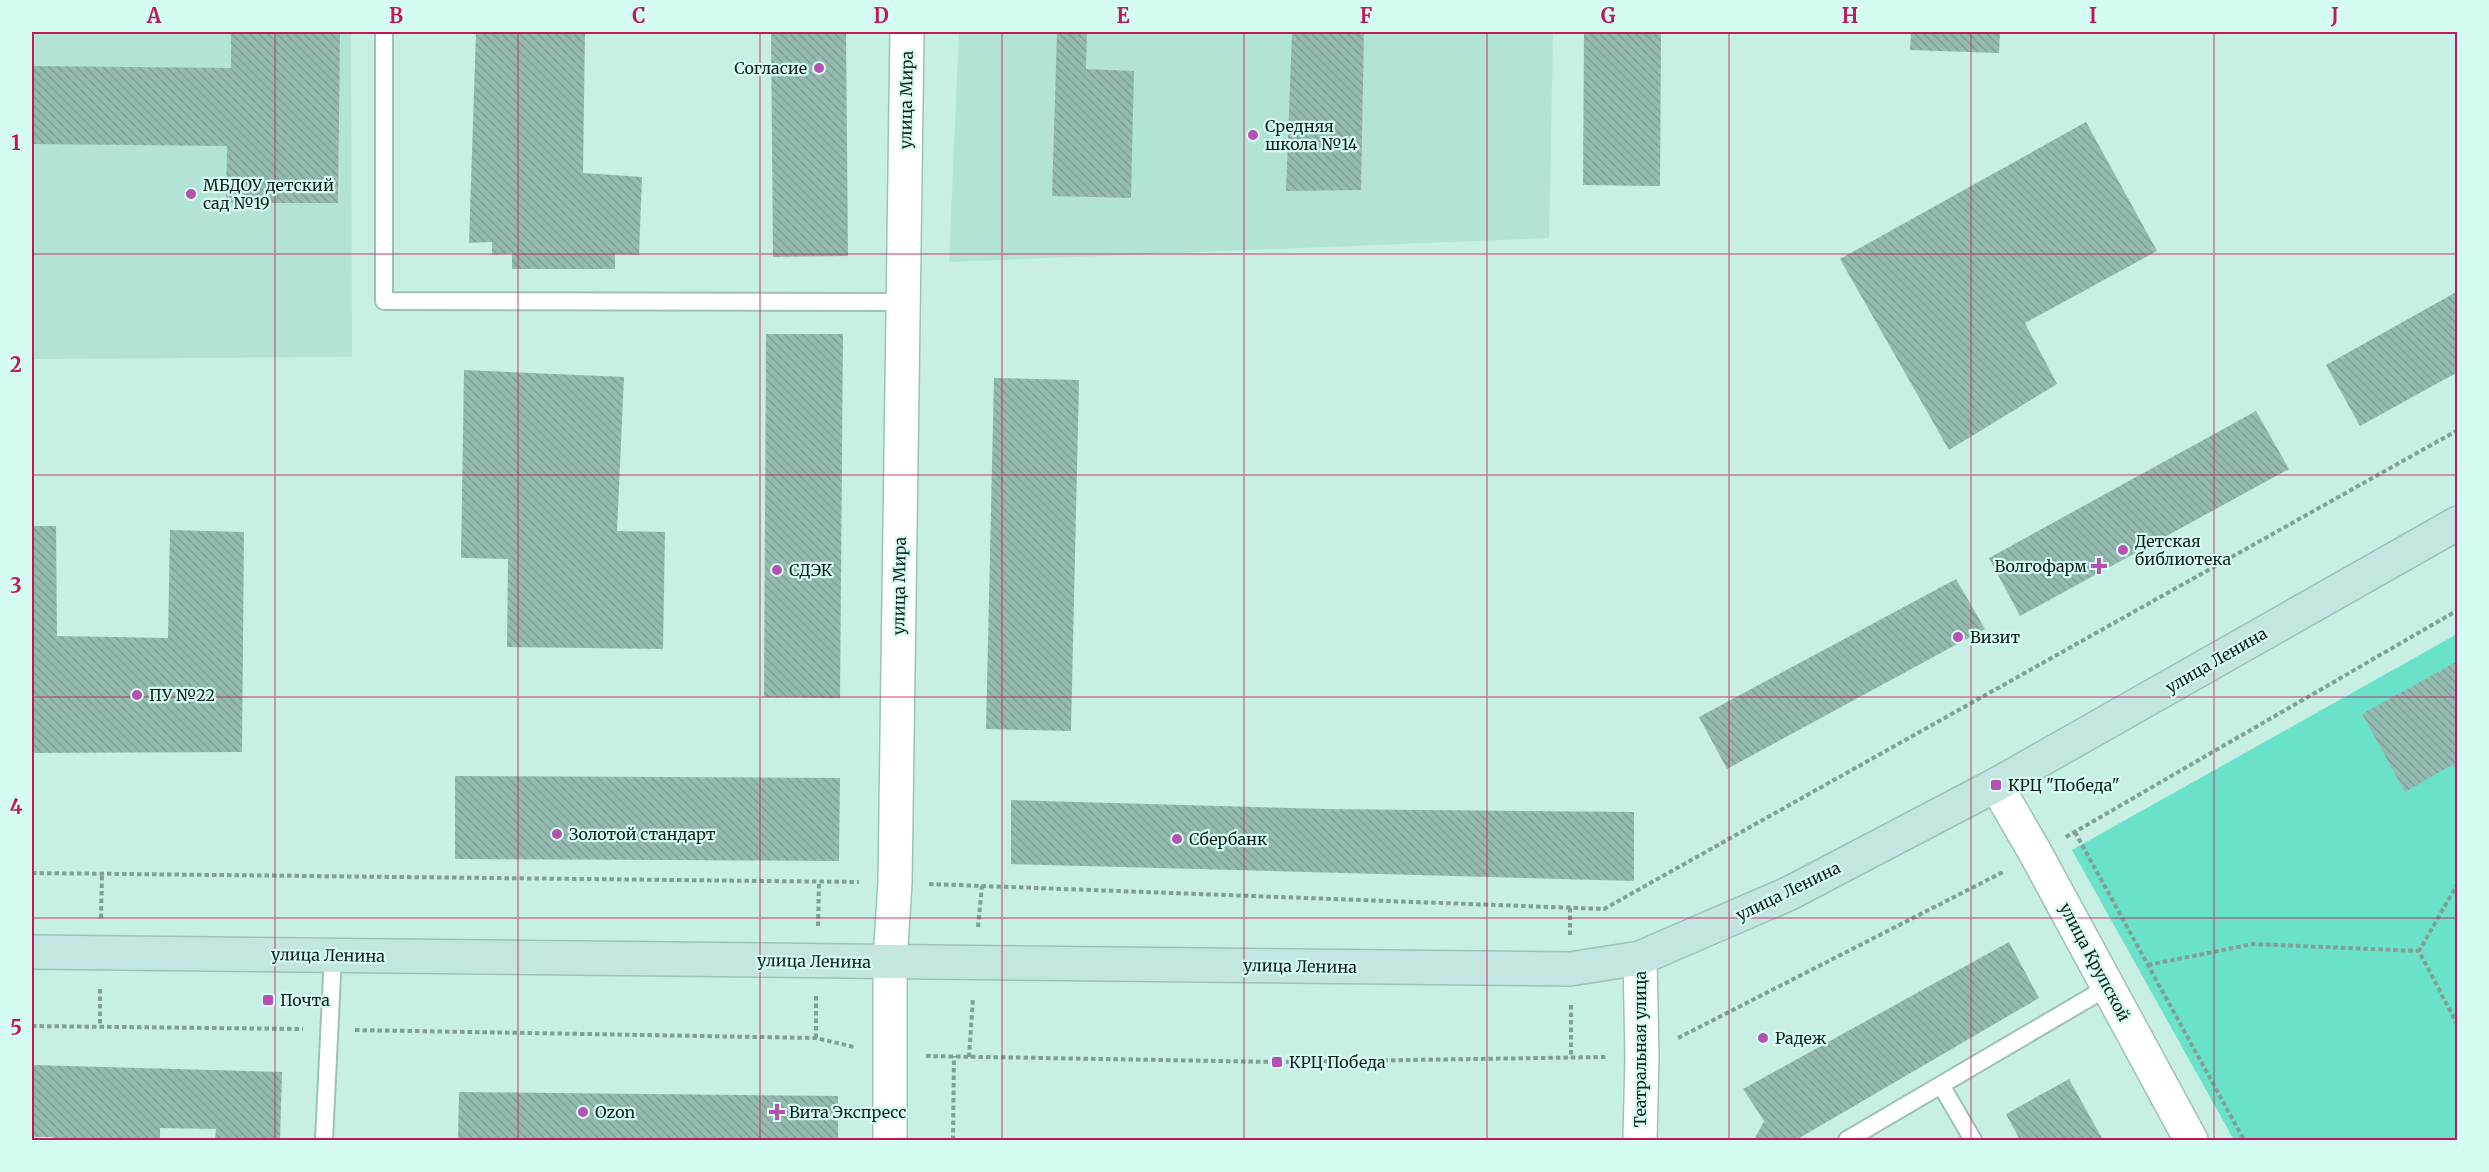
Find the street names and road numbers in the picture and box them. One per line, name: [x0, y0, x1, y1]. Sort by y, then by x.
street label: улица Мира: [895, 50, 917, 149]
street label: улица Мира: [888, 536, 910, 635]
street label: улица Ленина: [2162, 623, 2271, 697]
street label: улица Ленина: [1732, 857, 1844, 925]
street label: улица Крупской: [2055, 899, 2135, 1025]
street label: улица Ленина: [271, 944, 386, 966]
street label: улица Ленина: [757, 950, 872, 972]
street label: улица Ленина: [1243, 955, 1358, 977]
street label: Театральная улица: [1630, 970, 1650, 1127]

